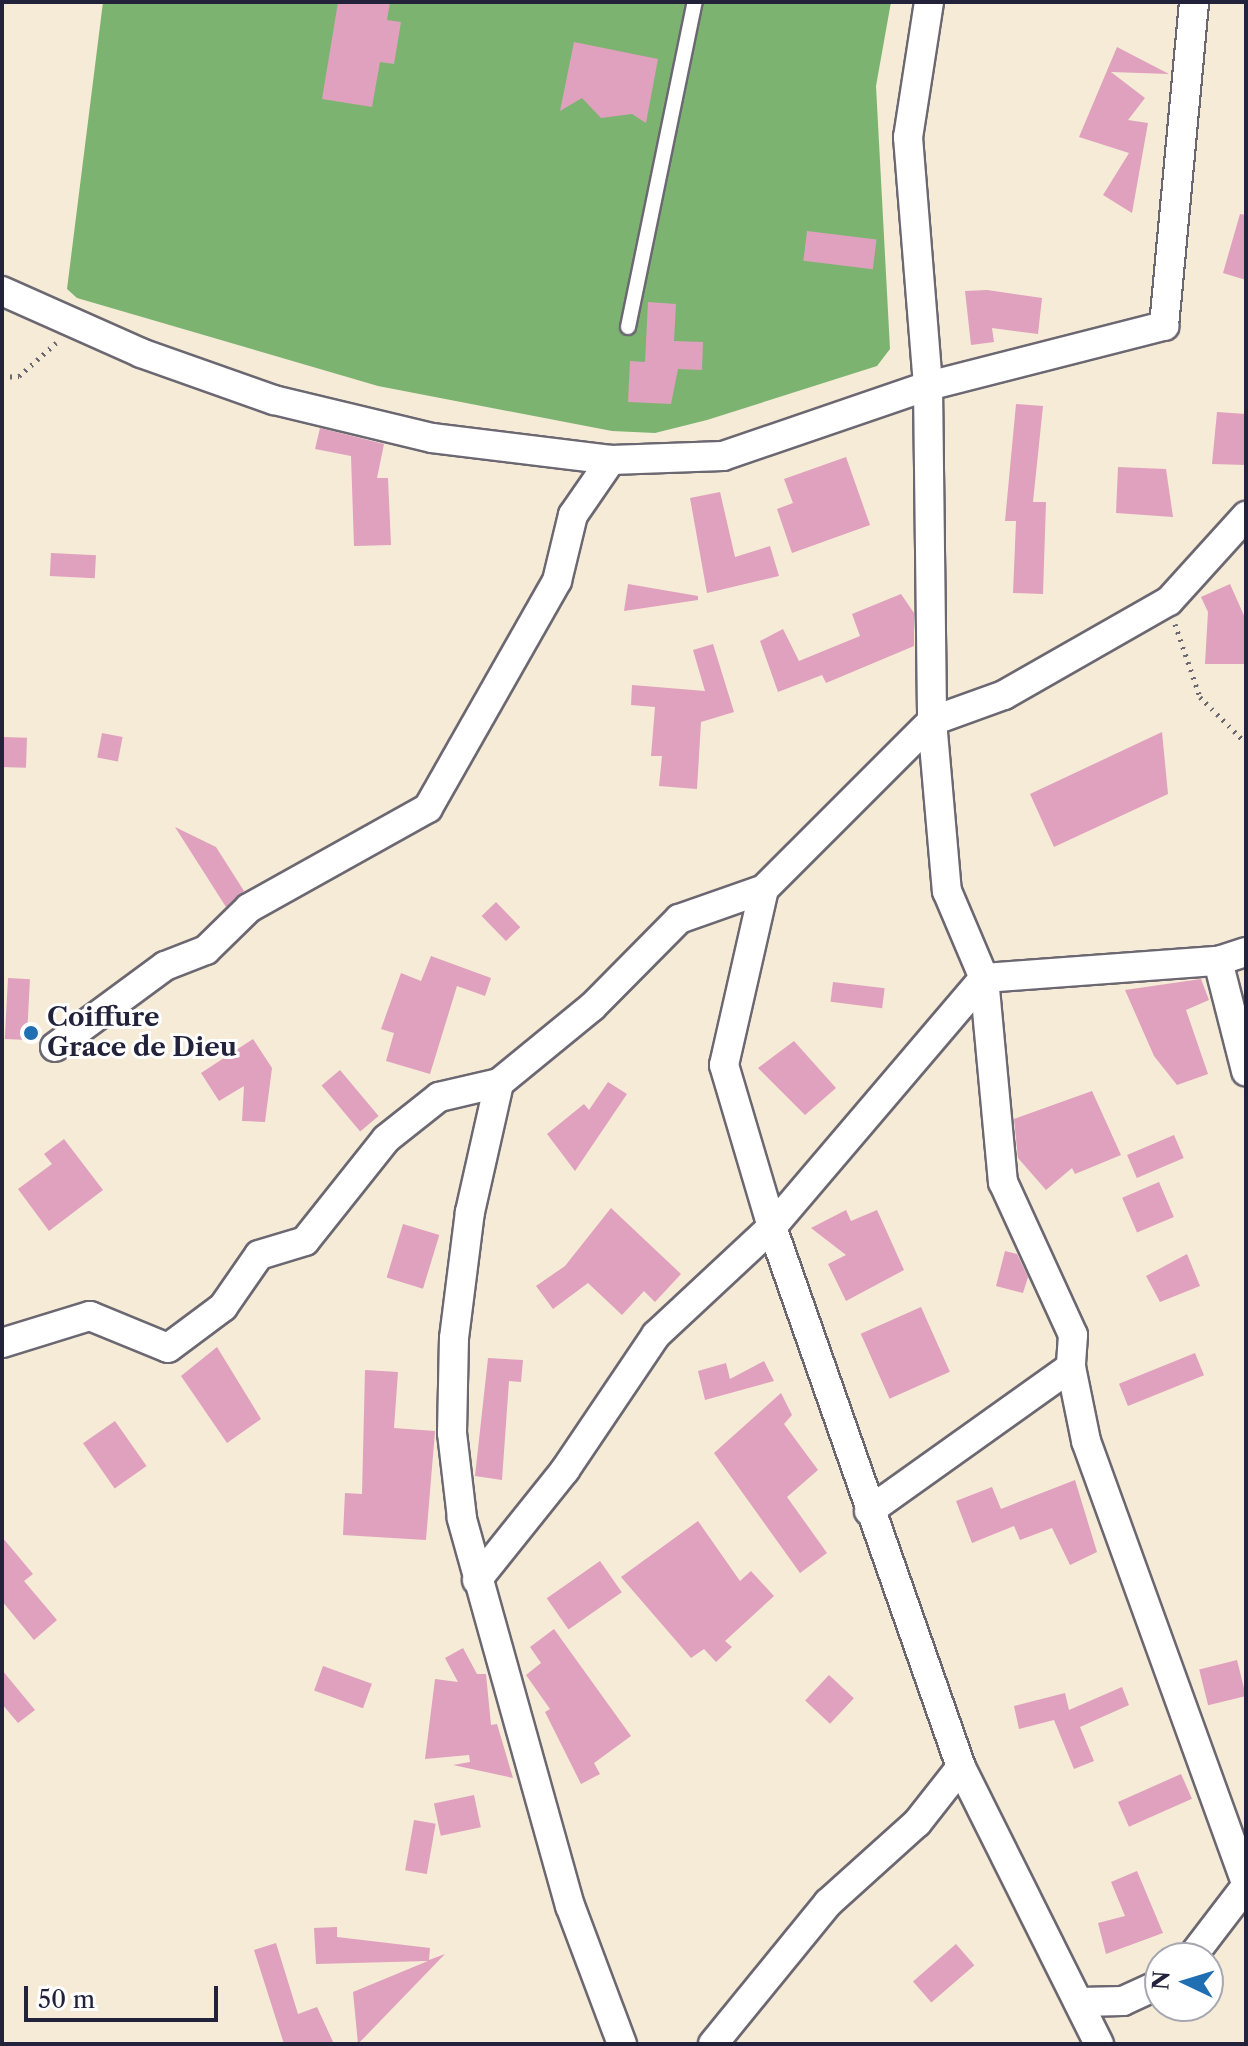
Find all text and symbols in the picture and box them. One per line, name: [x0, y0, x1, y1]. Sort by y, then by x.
place label: Coiffure Grace de Dieu: [47, 1002, 237, 1064]
marker: Coiffure Grace de Dieu: [22, 1024, 40, 1042]
north arrow: [1144, 1942, 1224, 2022]
scale bar: [28, 1970, 222, 2020]
text: N: [1147, 1970, 1176, 1991]
text: 50 m: [38, 1985, 95, 2014]

